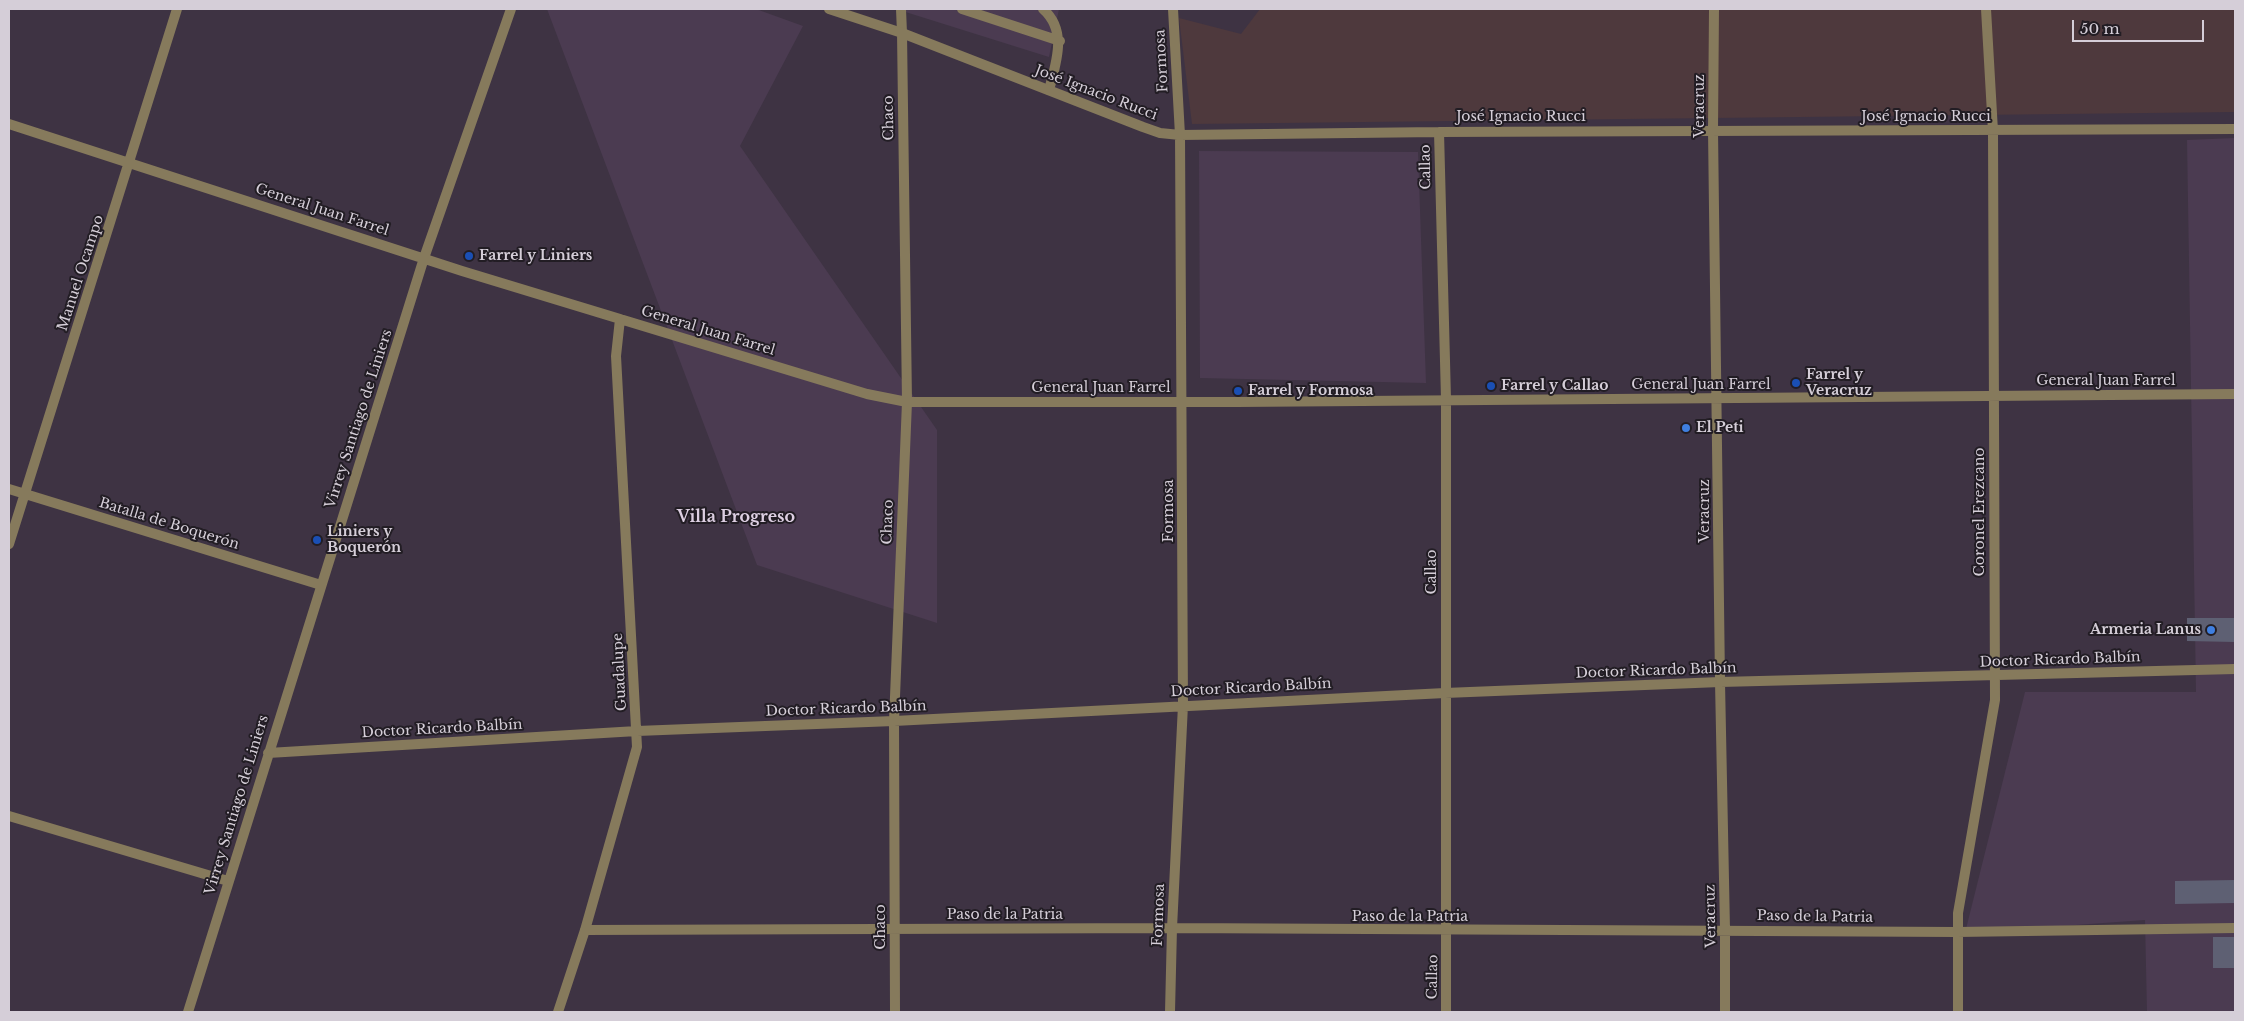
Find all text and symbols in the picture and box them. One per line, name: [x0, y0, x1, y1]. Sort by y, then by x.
scale bar: [2074, 10, 2206, 42]
text: 50 m: [2080, 19, 2120, 38]
street label: Formosa: [1152, 29, 1172, 93]
street label: José Ignacio Rucci: [1032, 62, 1160, 124]
street label: Veracruz: [1692, 74, 1708, 138]
street label: Chaco: [880, 95, 898, 141]
street label: José Ignacio Rucci: [1456, 109, 1586, 125]
street label: José Ignacio Rucci: [1861, 109, 1991, 125]
street label: Callao: [1417, 144, 1435, 190]
street label: General Juan Farrel: [253, 180, 391, 240]
street label: Manuel Ocampo: [54, 213, 108, 333]
place label: Farrel y Liniers: [479, 248, 592, 264]
marker: Farrel y Liniers: [463, 250, 475, 262]
street label: General Juan Farrel: [639, 303, 777, 359]
street label: Virrey Santiago de Liniers: [322, 327, 396, 511]
place label: Farrel y Veracruz: [1806, 367, 1872, 400]
street label: General Juan Farrel: [2036, 373, 2176, 389]
street label: General Juan Farrel: [1631, 377, 1771, 393]
marker: Farrel y Veracruz: [1790, 377, 1802, 389]
place label: Farrel y Callao: [1501, 378, 1609, 394]
street label: General Juan Farrel: [1031, 380, 1171, 396]
marker: Farrel y Callao: [1485, 380, 1497, 392]
place label: Farrel y Formosa: [1248, 383, 1373, 399]
marker: Farrel y Formosa: [1232, 385, 1244, 397]
place label: El Peti: [1696, 420, 1744, 436]
marker: El Peti: [1680, 422, 1692, 434]
street label: Coronel Erezcano: [1972, 448, 1988, 576]
street label: Veracruz: [1697, 479, 1713, 543]
street label: Formosa: [1161, 480, 1177, 542]
street label: Batalla de Boquerón: [97, 495, 241, 553]
street label: Chaco: [879, 499, 897, 545]
district label: Villa Progreso: [677, 507, 795, 527]
place label: Liniers y Boquerón: [327, 524, 401, 556]
marker: Liniers y Boquerón: [311, 534, 323, 546]
street label: Callao: [1424, 550, 1440, 594]
place label: Armeria Lanus: [2090, 622, 2201, 638]
marker: Armeria Lanus: [2205, 624, 2217, 636]
street label: Guadalupe: [610, 633, 630, 711]
street label: Doctor Ricardo Balbín: [1979, 649, 2141, 671]
street label: Doctor Ricardo Balbín: [1575, 660, 1737, 682]
street label: Doctor Ricardo Balbín: [1170, 675, 1332, 701]
street label: Doctor Ricardo Balbín: [765, 698, 927, 720]
street label: Virrey Santiago de Liniers: [202, 713, 272, 897]
street label: Doctor Ricardo Balbín: [361, 716, 523, 742]
street label: Formosa: [1150, 883, 1168, 947]
street label: Veracruz: [1702, 884, 1720, 948]
street label: Chaco: [873, 904, 889, 950]
street label: Paso de la Patria: [947, 907, 1063, 923]
street label: Paso de la Patria: [1757, 908, 1873, 926]
street label: Paso de la Patria: [1352, 909, 1468, 925]
street label: Callao: [1424, 954, 1442, 1000]

